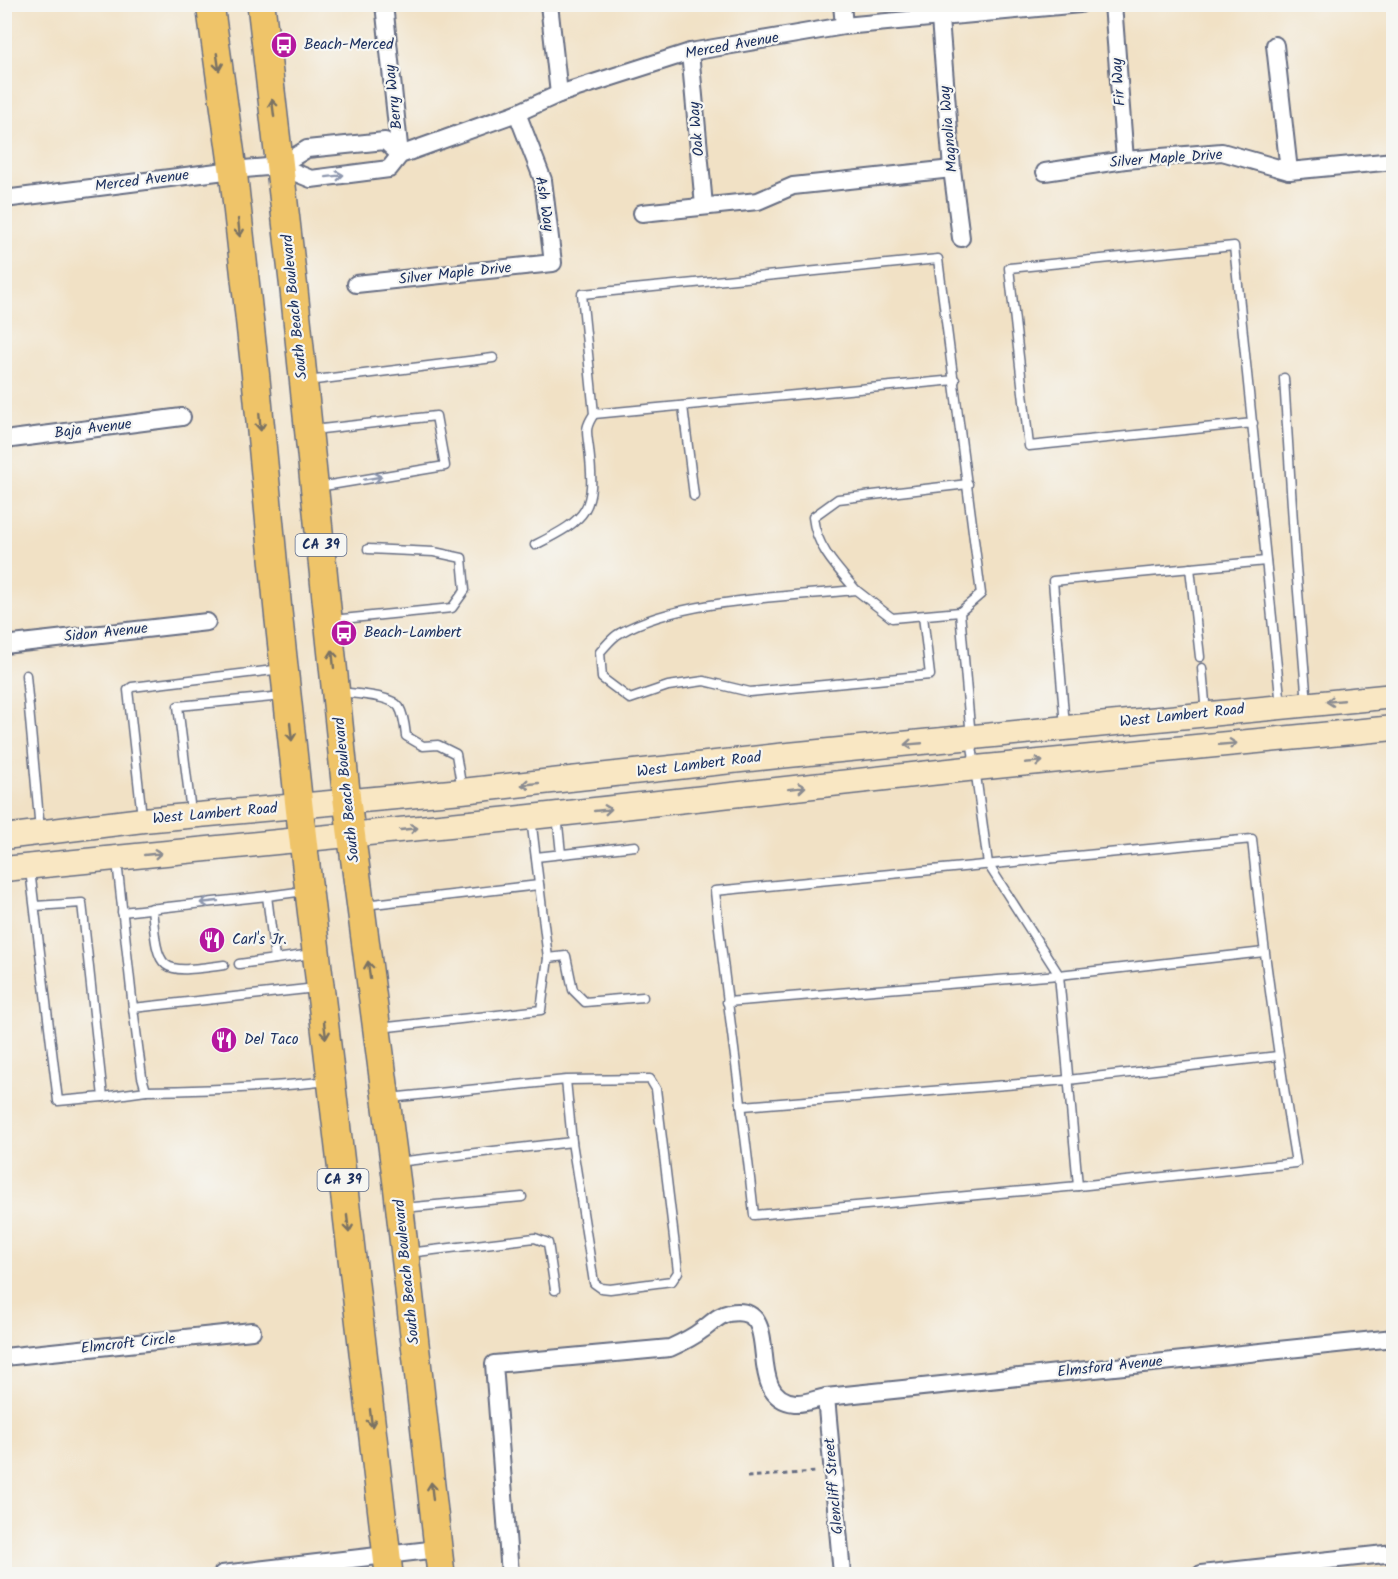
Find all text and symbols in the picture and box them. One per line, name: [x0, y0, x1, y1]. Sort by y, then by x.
street label: Merced Avenue: [683, 26, 781, 66]
bus stop icon: Beach-Merced: [269, 30, 299, 60]
place label: Beach-Merced: [304, 33, 394, 57]
one-way arrow: [212, 52, 223, 72]
street label: Fir Way: [1105, 56, 1133, 107]
street label: Berry Way: [379, 62, 409, 131]
street label: Magnolia Way: [933, 84, 965, 173]
one-way arrow: [267, 99, 278, 118]
street label: Oak Way: [683, 100, 711, 157]
street label: Silver Maple Drive: [1109, 143, 1223, 175]
street label: Merced Avenue: [94, 163, 191, 199]
one-way arrow: [325, 170, 345, 181]
street label: Ash Way: [528, 175, 560, 234]
one-way arrow: [234, 218, 245, 238]
street label: South Beach Boulevard: [275, 233, 315, 381]
street label: Silver Maple Drive: [398, 256, 513, 292]
street label: Baja Avenue: [53, 412, 133, 446]
one-way arrow: [255, 412, 266, 431]
one-way arrow: [362, 472, 382, 483]
road number: CA 39: [296, 534, 346, 556]
street label: Sidon Avenue: [63, 617, 149, 649]
bus stop icon: Beach-Lambert: [329, 618, 359, 648]
place label: Beach-Lambert: [364, 621, 462, 645]
one-way arrow: [327, 650, 338, 670]
one-way arrow: [1326, 696, 1346, 707]
street label: West Lambert Road: [1118, 697, 1246, 734]
street label: South Beach Boulevard: [327, 716, 367, 864]
one-way arrow: [286, 722, 297, 741]
one-way arrow: [1218, 738, 1238, 749]
one-way arrow: [904, 739, 923, 750]
street label: West Lambert Road: [635, 745, 763, 785]
one-way arrow: [1024, 756, 1043, 767]
one-way arrow: [521, 779, 541, 790]
one-way arrow: [787, 782, 807, 793]
street label: West Lambert Road: [152, 797, 279, 831]
one-way arrow: [593, 804, 613, 815]
one-way arrow: [399, 823, 419, 834]
one-way arrow: [143, 848, 163, 859]
one-way arrow: [200, 897, 220, 908]
restaurant icon: Carl's Jr.: [197, 925, 227, 955]
place label: Carl's Jr.: [232, 928, 287, 952]
one-way arrow: [363, 961, 374, 981]
one-way arrow: [320, 1020, 331, 1040]
restaurant icon: Del Taco: [209, 1025, 239, 1055]
place label: Del Taco: [244, 1028, 299, 1052]
road number: CA 39: [318, 1169, 368, 1191]
street label: South Beach Boulevard: [387, 1198, 427, 1346]
one-way arrow: [343, 1214, 354, 1234]
street label: Elmcroft Circle: [80, 1327, 177, 1361]
street label: Elmsford Avenue: [1056, 1350, 1164, 1384]
one-way arrow: [365, 1407, 376, 1427]
street label: Glencliff Street: [818, 1437, 850, 1535]
one-way arrow: [426, 1482, 437, 1502]

